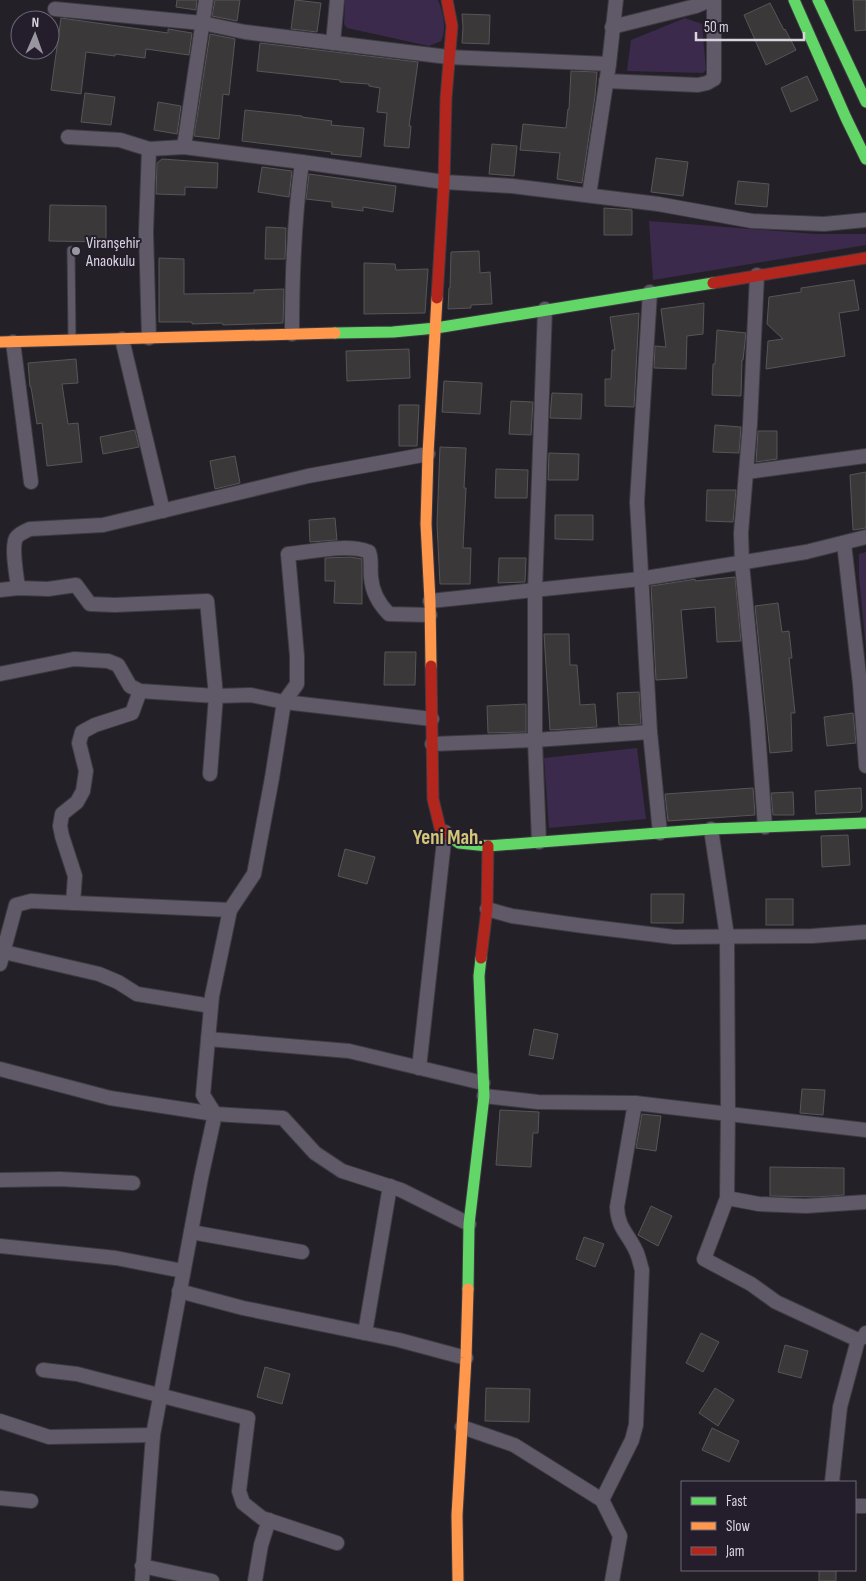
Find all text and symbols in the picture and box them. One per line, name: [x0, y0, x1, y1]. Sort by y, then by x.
north arrow: [10, 10, 60, 60]
scale bar: [696, 10, 804, 42]
text: N: [31, 14, 39, 31]
text: 50 m: [704, 18, 729, 37]
place label: Viranşehir Anaokulu: [85, 234, 141, 271]
marker: Viranşehir Anaokulu: [70, 245, 82, 257]
district label: Yeni Mah.: [413, 825, 483, 850]
legend: [681, 1481, 856, 1571]
text: Fast: [726, 1492, 748, 1511]
text: Slow: [726, 1517, 750, 1536]
text: Jam: [725, 1542, 744, 1561]

